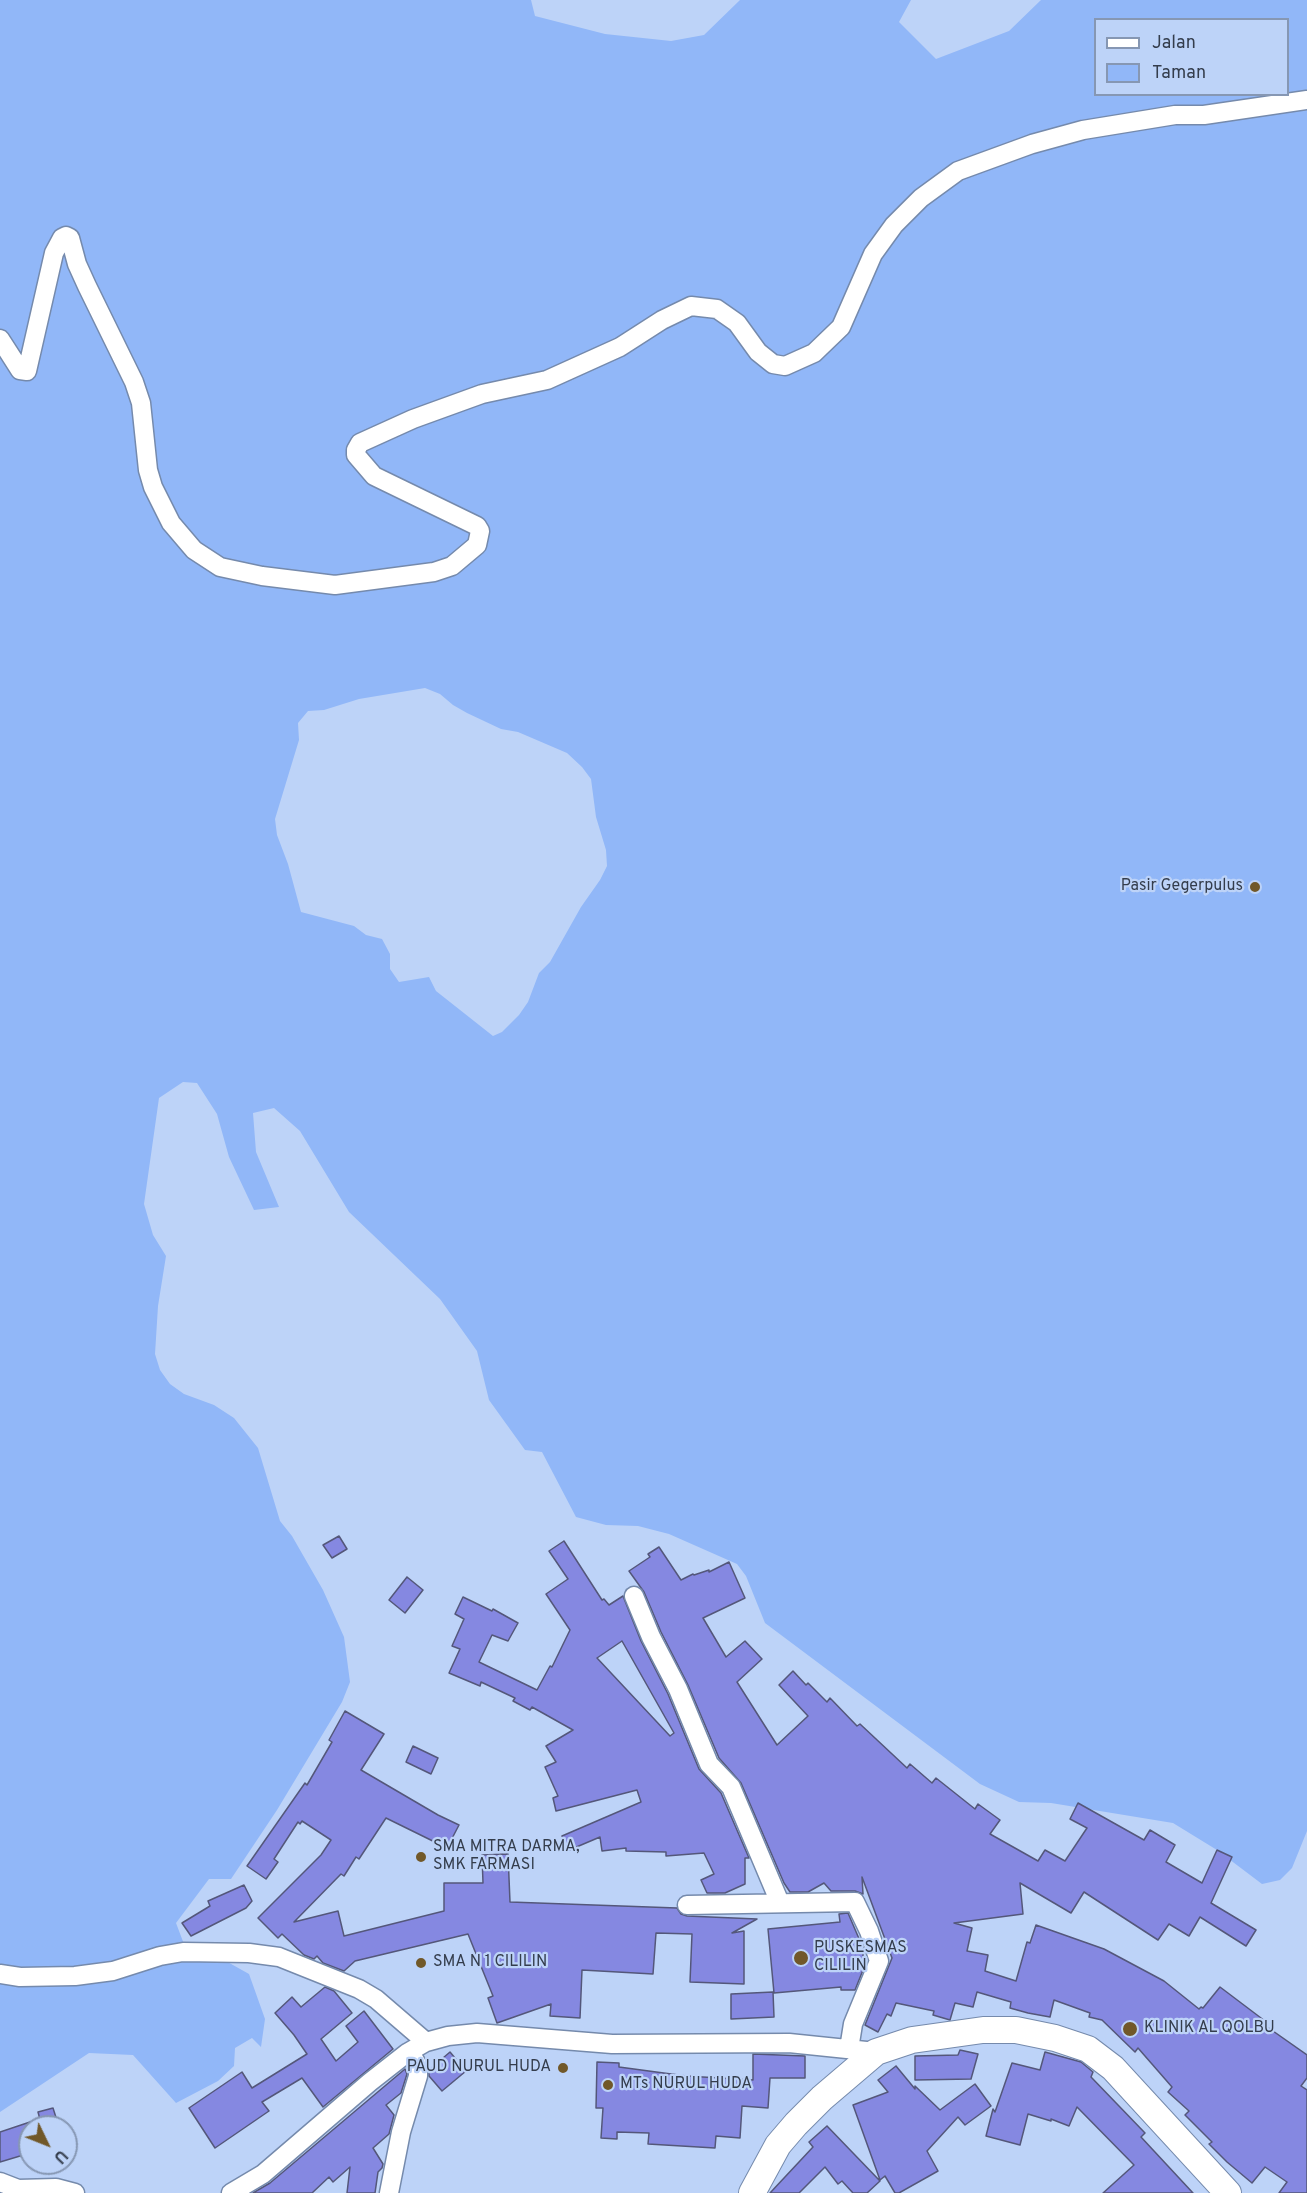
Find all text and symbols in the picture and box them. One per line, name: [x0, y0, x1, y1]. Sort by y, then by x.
legend: [1094, 18, 1289, 96]
text: Jalan: [1152, 32, 1196, 55]
text: Taman: [1152, 62, 1206, 85]
place label: Pasir Gegerpulus: [1121, 877, 1243, 897]
marker: Pasir Gegerpulus: [1248, 880, 1262, 894]
place label: SMA MITRA DARMA, SMK FARMASI: [433, 1838, 580, 1876]
marker: SMA MITRA DARMA, SMK FARMASI: [414, 1850, 428, 1864]
place label: PUSKESMAS CILILIN: [814, 1939, 907, 1977]
marker: PUSKESMAS CILILIN: [792, 1949, 810, 1967]
place label: SMA N 1 CILILIN: [433, 1953, 547, 1973]
marker: SMA N 1 CILILIN: [414, 1956, 428, 1970]
place label: KLINIK AL QOLBU: [1144, 2019, 1275, 2039]
marker: KLINIK AL QOLBU: [1121, 2020, 1139, 2038]
place label: PAUD NURUL HUDA: [407, 2058, 551, 2078]
marker: PAUD NURUL HUDA: [556, 2061, 570, 2075]
place label: MTs NURUL HUDA: [620, 2075, 752, 2095]
marker: MTs NURUL HUDA: [601, 2078, 615, 2092]
north arrow: [18, 2115, 78, 2175]
text: U: [48, 2145, 71, 2167]

